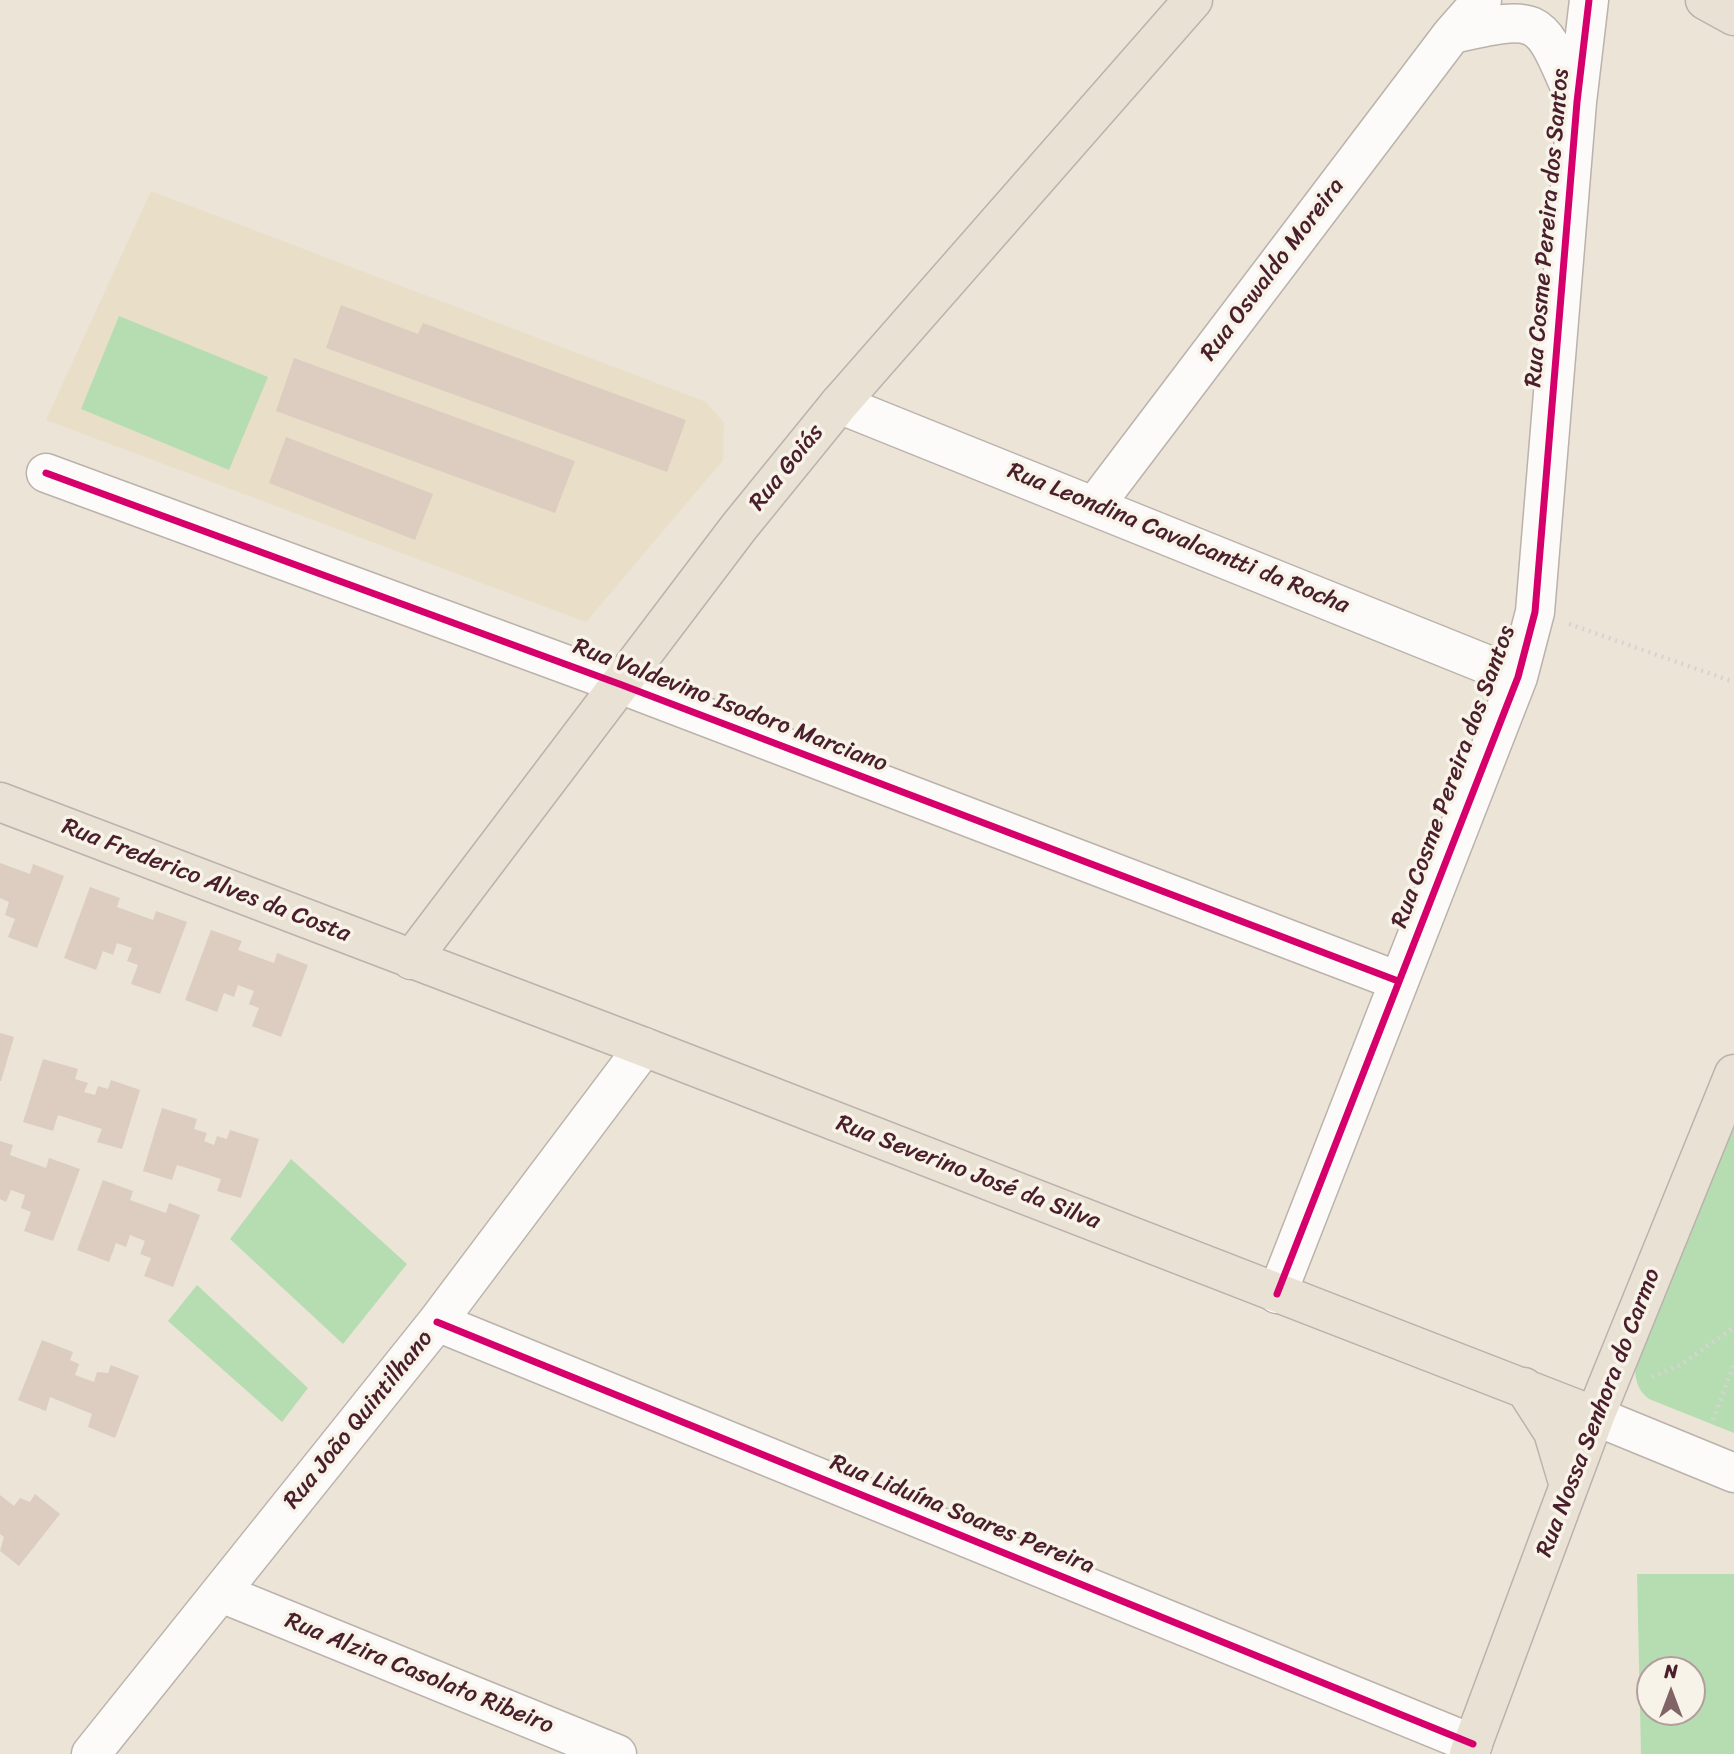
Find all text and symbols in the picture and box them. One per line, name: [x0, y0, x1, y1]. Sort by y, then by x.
street label: Rua Cosme Pereira dos Santos: [1520, 68, 1576, 388]
street label: Rua Oswaldo Moreira: [1195, 173, 1351, 367]
street label: Rua Goiás: [744, 419, 830, 517]
street label: Rua Leondina Cavalcantti da Rocha: [1003, 457, 1353, 621]
street label: Rua Cosme Pereira dos Santos: [1386, 622, 1522, 932]
street label: Rua Valdevino Isodoro Marciano: [569, 633, 891, 779]
street label: Rua Frederico Alves da Costa: [58, 813, 354, 949]
street label: Rua Severino José da Silva: [832, 1109, 1104, 1237]
street label: Rua Nossa Senhora do Carmo: [1531, 1265, 1667, 1561]
street label: Rua João Quintilhano: [278, 1325, 440, 1515]
street label: Rua Liduína Soares Pereira: [826, 1449, 1098, 1581]
street label: Rua Alzira Casolato Ribeiro: [281, 1607, 557, 1741]
text: N: [1664, 1655, 1678, 1688]
north arrow: [1636, 1656, 1706, 1726]

